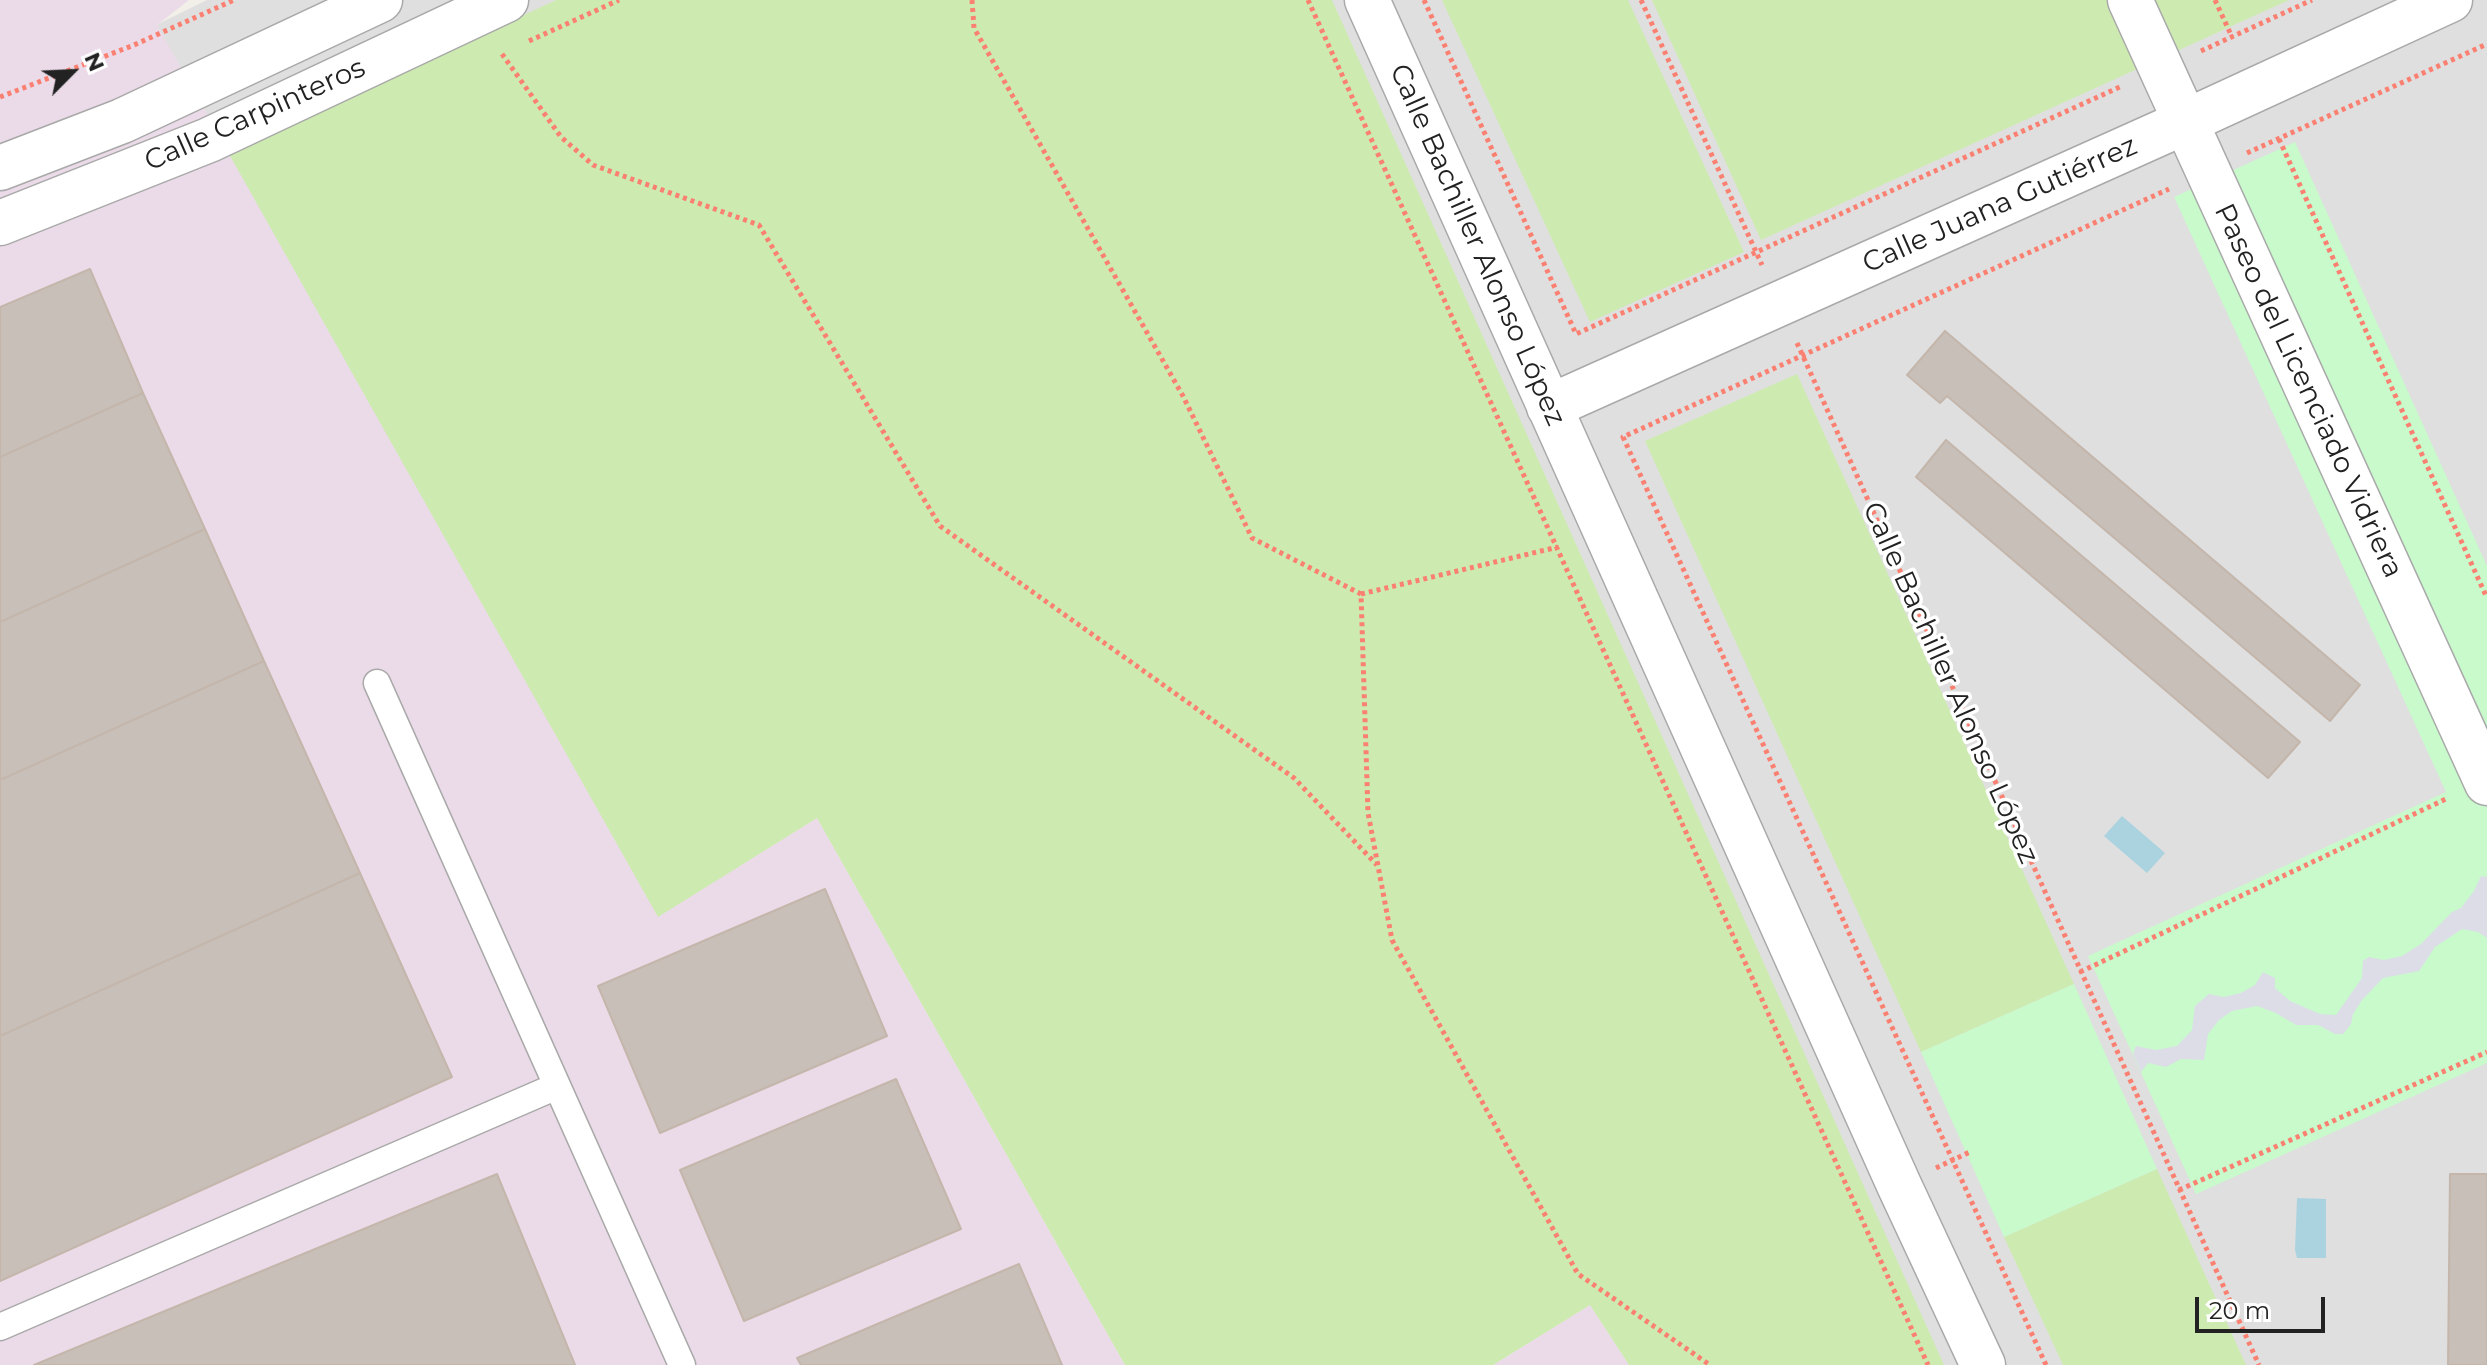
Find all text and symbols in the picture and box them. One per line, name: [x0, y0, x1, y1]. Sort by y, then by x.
north arrow: [32, 32, 112, 112]
text: N: [78, 48, 110, 76]
street label: Calle Carpinteros: [139, 51, 371, 179]
street label: Calle Bachiller Alonso López: [1382, 59, 1572, 431]
street label: Calle Juana Gutiérrez: [1858, 129, 2142, 281]
street label: Paseo del Licenciado Vidriera: [2206, 199, 2410, 583]
street label: Calle Bachiller Alonso López: [1855, 497, 2045, 869]
scale bar: [2199, 1281, 2329, 1331]
text: 20 m: [2209, 1296, 2270, 1325]

